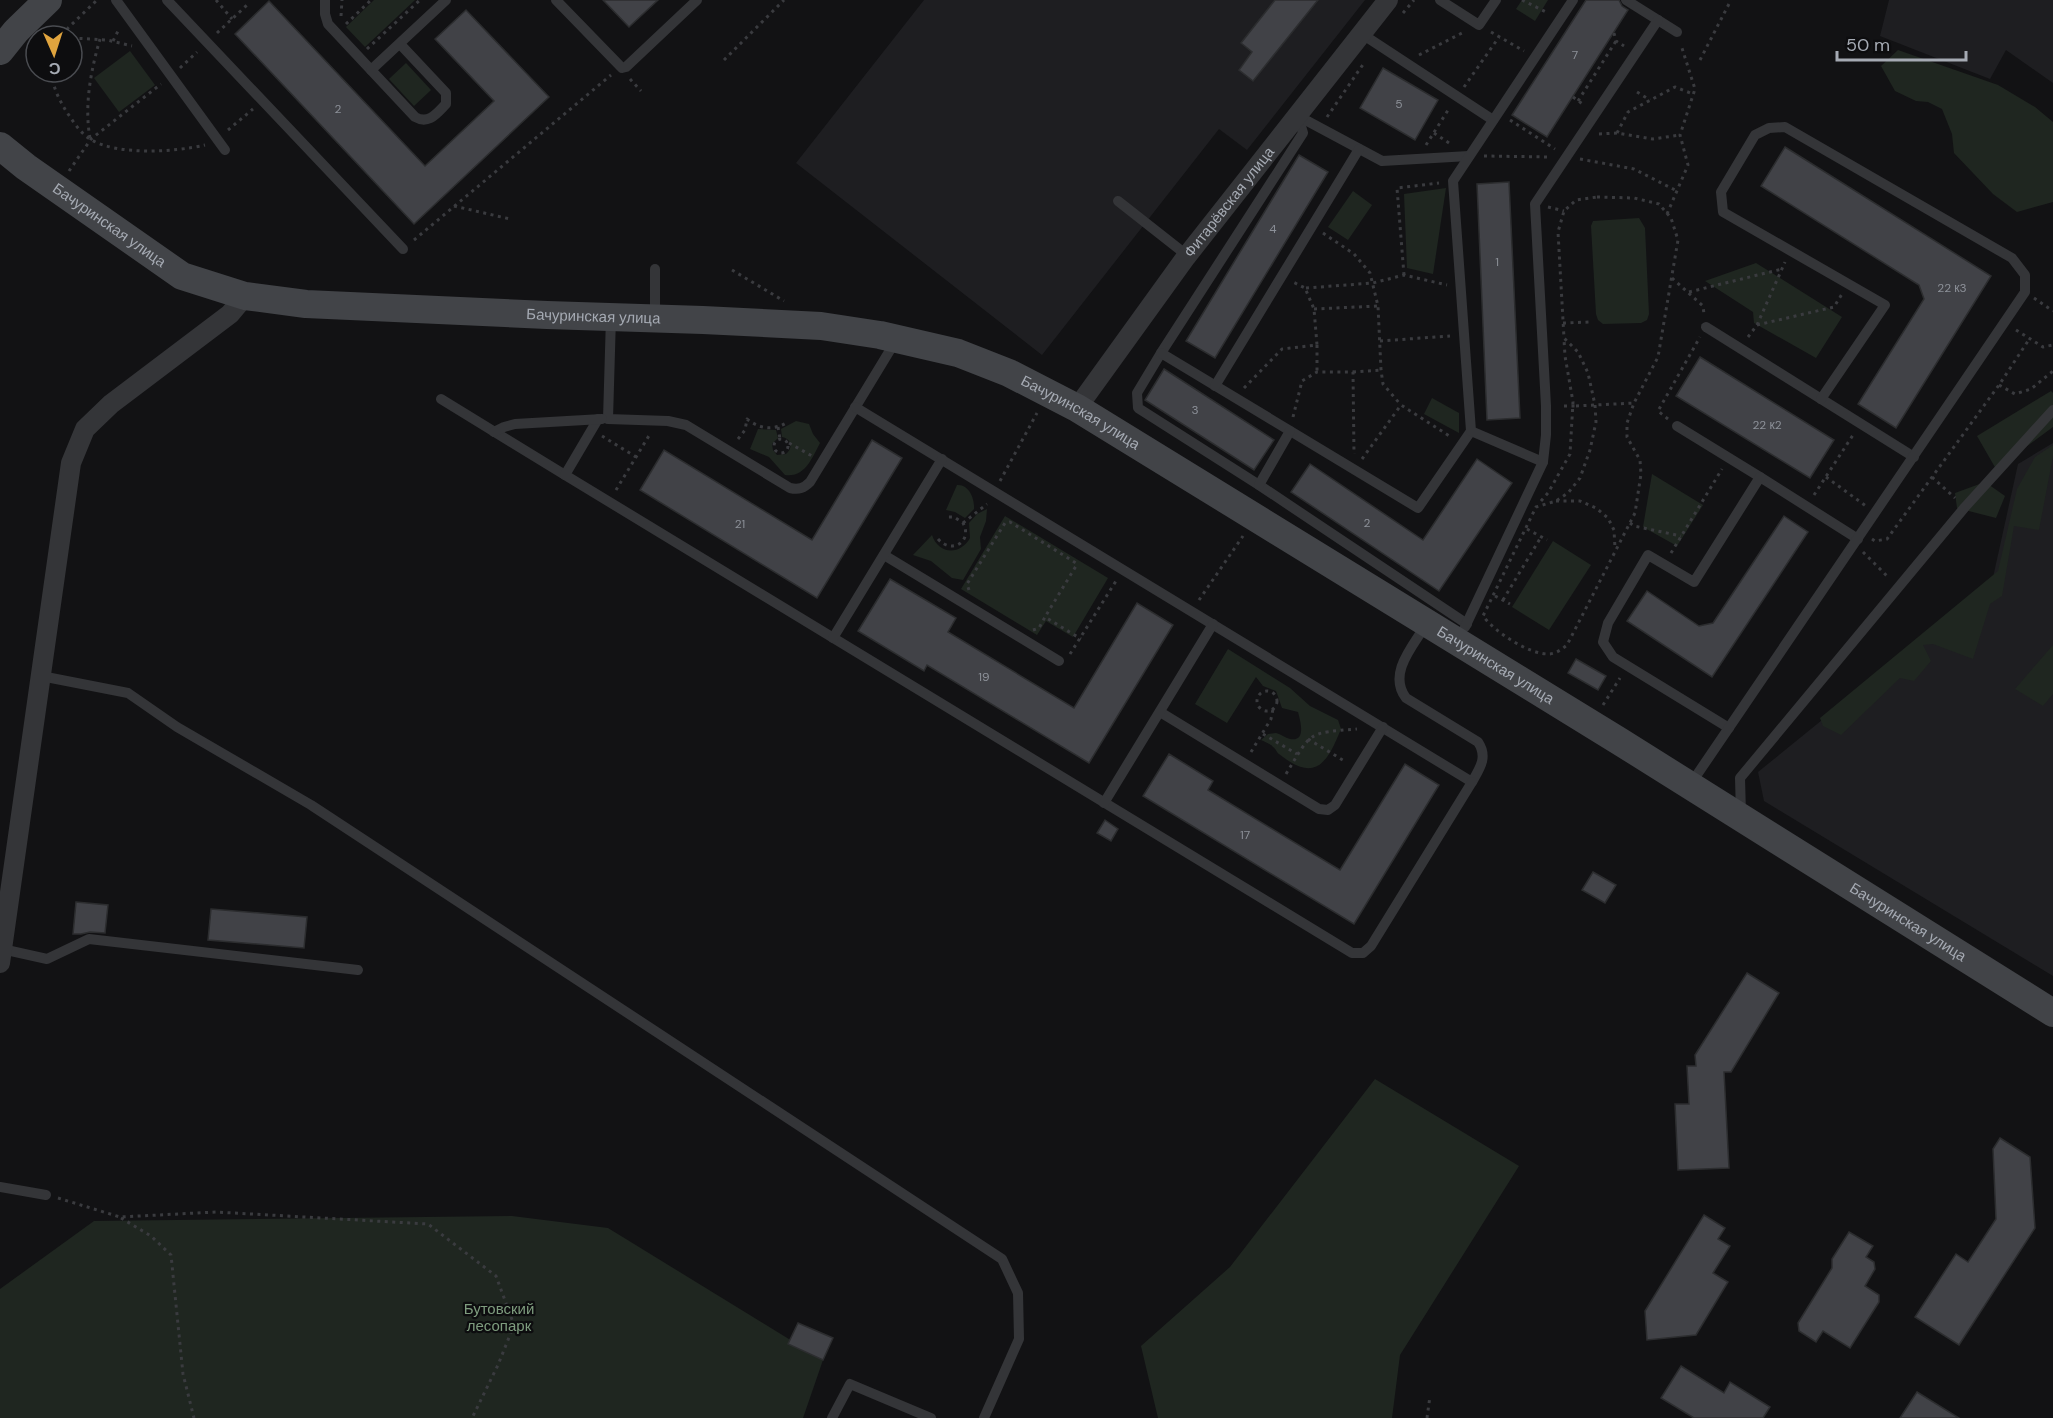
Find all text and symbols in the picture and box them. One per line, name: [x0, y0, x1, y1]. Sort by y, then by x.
north arrow: [24, 24, 84, 84]
scale bar: [1837, 24, 1966, 62]
text: 50 m: [1846, 33, 1890, 57]
house number: 7: [1572, 47, 1578, 63]
text: С: [48, 58, 61, 79]
house number: 5: [1395, 96, 1403, 112]
house number: 2: [335, 101, 342, 117]
street label: Фитарёвская улица: [1179, 142, 1279, 262]
street label: Бачуринская улица: [49, 179, 171, 272]
house number: 4: [1269, 221, 1277, 237]
house number: 1: [1495, 254, 1499, 270]
house number: 22 к3: [1937, 280, 1967, 296]
street label: Бачуринская улица: [526, 304, 661, 329]
street label: Бачуринская улица: [1017, 371, 1144, 455]
house number: 3: [1191, 402, 1199, 418]
house number: 22 к2: [1752, 417, 1782, 433]
house number: 2: [1364, 515, 1371, 531]
house number: 21: [735, 516, 745, 532]
street label: Бачуринская улица: [1433, 621, 1558, 709]
house number: 19: [978, 669, 990, 685]
house number: 17: [1240, 827, 1250, 843]
street label: Бачуринская улица: [1846, 878, 1971, 967]
park label: Бутовский лесопарк: [464, 1299, 534, 1336]

